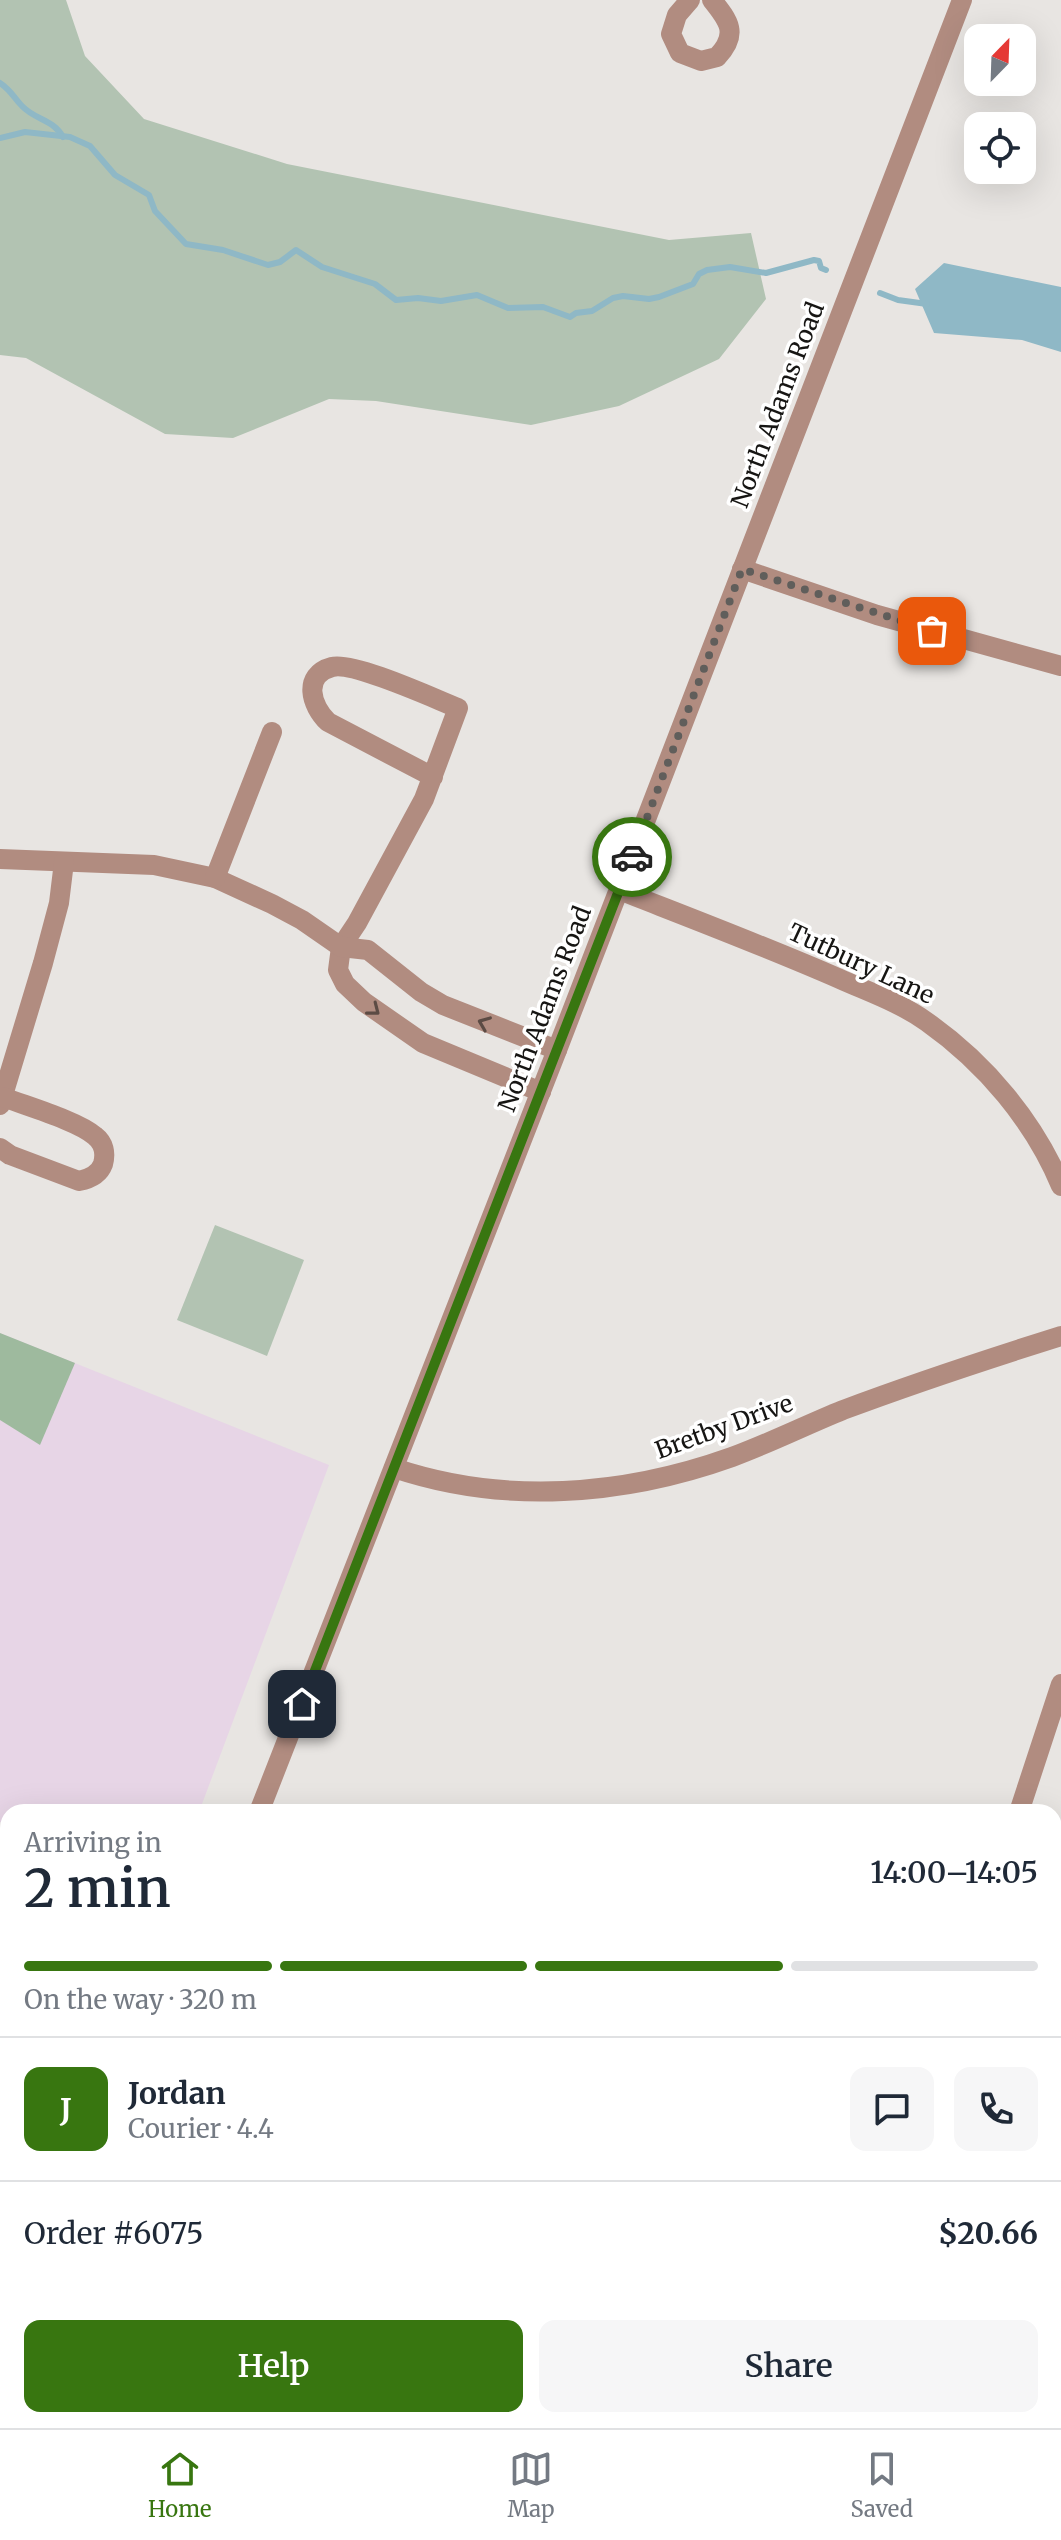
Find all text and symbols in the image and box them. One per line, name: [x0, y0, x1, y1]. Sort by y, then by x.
north arrow: [964, 24, 1036, 96]
map controls: [964, 24, 1036, 184]
button: locate: [964, 112, 1036, 184]
street label: North Adams Road: [724, 298, 831, 512]
pin: [898, 597, 966, 665]
icon: bag: [910, 609, 954, 653]
courier: [592, 817, 672, 897]
icon: car: [610, 835, 654, 879]
street label: North Adams Road: [491, 902, 598, 1116]
street label: Tutbury Lane: [783, 916, 939, 1011]
one-way arrow: [365, 1001, 380, 1015]
one-way arrow: [478, 1016, 492, 1033]
street label: Bretby Drive: [651, 1387, 797, 1466]
pin: [268, 1670, 336, 1738]
icon: home: [280, 1682, 324, 1726]
text: Arriving in: [24, 1826, 162, 1859]
text: 14:00–14:05: [870, 1853, 1038, 1891]
text: 2 min: [24, 1856, 171, 1921]
text: On the way · 320 m: [24, 1983, 257, 2016]
button: chat: [850, 2067, 934, 2151]
button: phone: [954, 2067, 1038, 2151]
text: Jordan: [128, 2074, 226, 2112]
text: J: [60, 2090, 72, 2128]
text: Courier · 4.4: [128, 2112, 274, 2145]
text: Order #6075: [24, 2214, 204, 2252]
text: $20.66: [938, 2214, 1038, 2252]
button: Help: [24, 2320, 523, 2412]
button: Share: [539, 2320, 1038, 2412]
tab: Home: [148, 2447, 211, 2523]
tab: Map: [508, 2447, 554, 2523]
tab: Saved: [851, 2447, 913, 2523]

